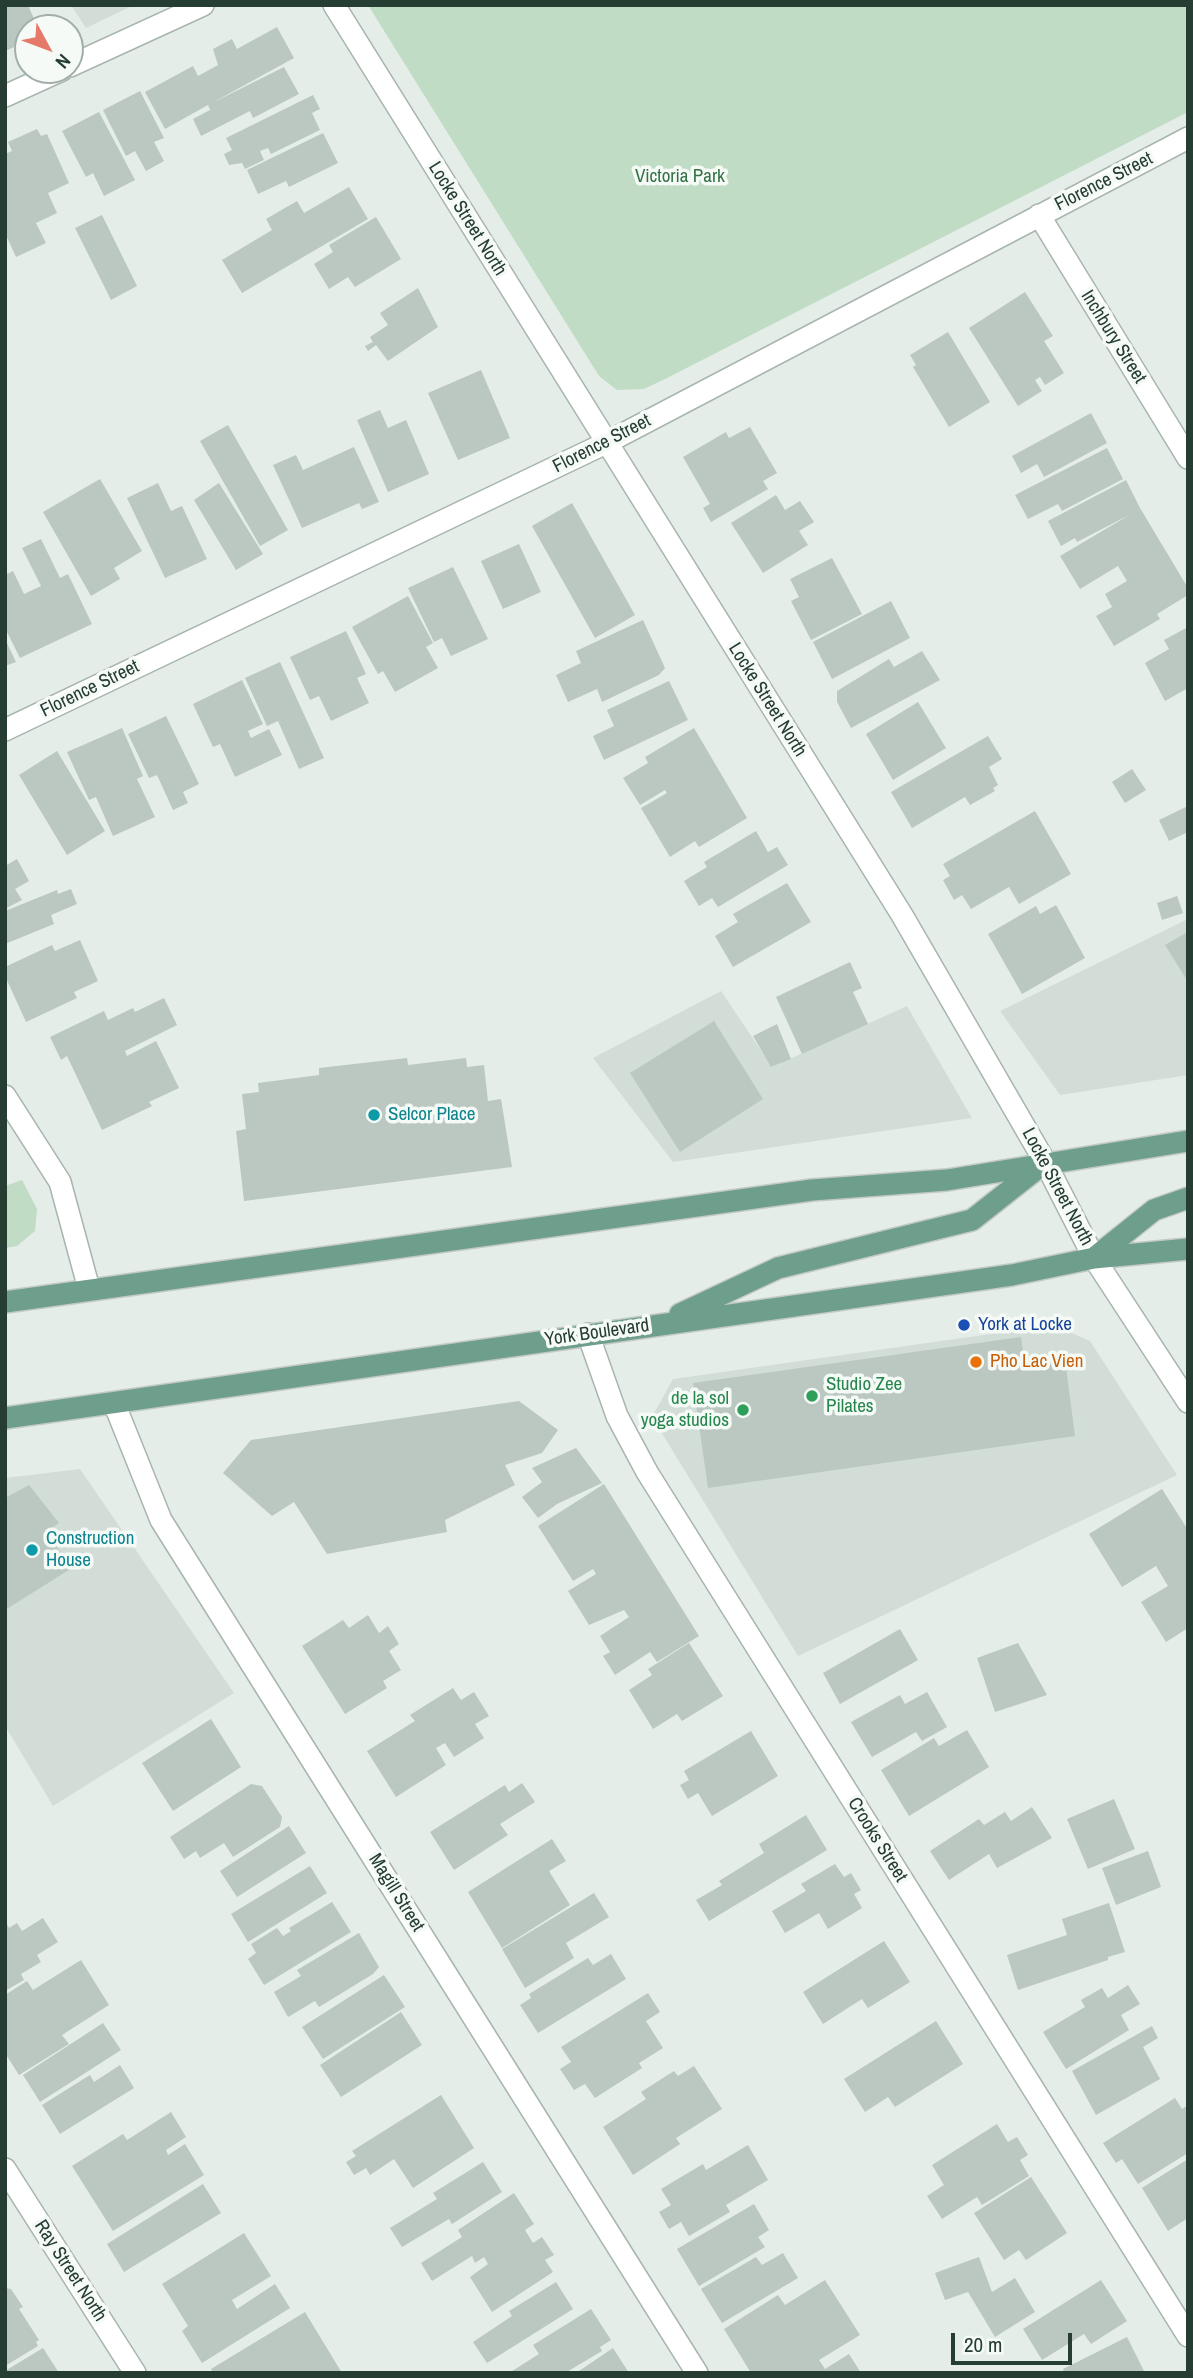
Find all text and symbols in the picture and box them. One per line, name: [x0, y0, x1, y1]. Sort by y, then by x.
north arrow: [14, 14, 84, 84]
text: N: [50, 49, 77, 74]
street label: Florence Street: [1051, 148, 1157, 216]
street label: Locke Street North: [423, 158, 511, 280]
park label: Victoria Park: [635, 166, 725, 188]
street label: Inchbury Street: [1075, 286, 1151, 388]
street label: Florence Street: [549, 410, 655, 478]
street label: Locke Street North: [723, 639, 811, 761]
street label: Florence Street: [37, 655, 143, 723]
place label: Selcor Place: [388, 1104, 475, 1126]
marker: Selcor Place: [366, 1107, 382, 1123]
street label: Locke Street North: [1016, 1124, 1098, 1250]
street label: York Boulevard: [543, 1314, 651, 1352]
place label: York at Locke: [978, 1314, 1072, 1336]
marker: York at Locke: [956, 1317, 972, 1333]
place label: Pho Lac Vien: [990, 1351, 1083, 1373]
marker: Pho Lac Vien: [968, 1354, 984, 1370]
place label: Studio Zee Pilates: [826, 1374, 902, 1418]
place label: de la sol yoga studios: [641, 1388, 729, 1432]
marker: Studio Zee Pilates: [804, 1388, 820, 1404]
marker: de la sol yoga studios: [735, 1402, 751, 1418]
place label: Construction House: [46, 1528, 134, 1572]
marker: Construction House: [24, 1542, 40, 1558]
street label: Crooks Street: [842, 1794, 912, 1886]
street label: Magill Street: [363, 1850, 429, 1936]
street label: Ray Street North: [29, 2216, 111, 2326]
scale bar: [955, 2318, 1076, 2362]
text: 20 m: [964, 2330, 1002, 2359]

